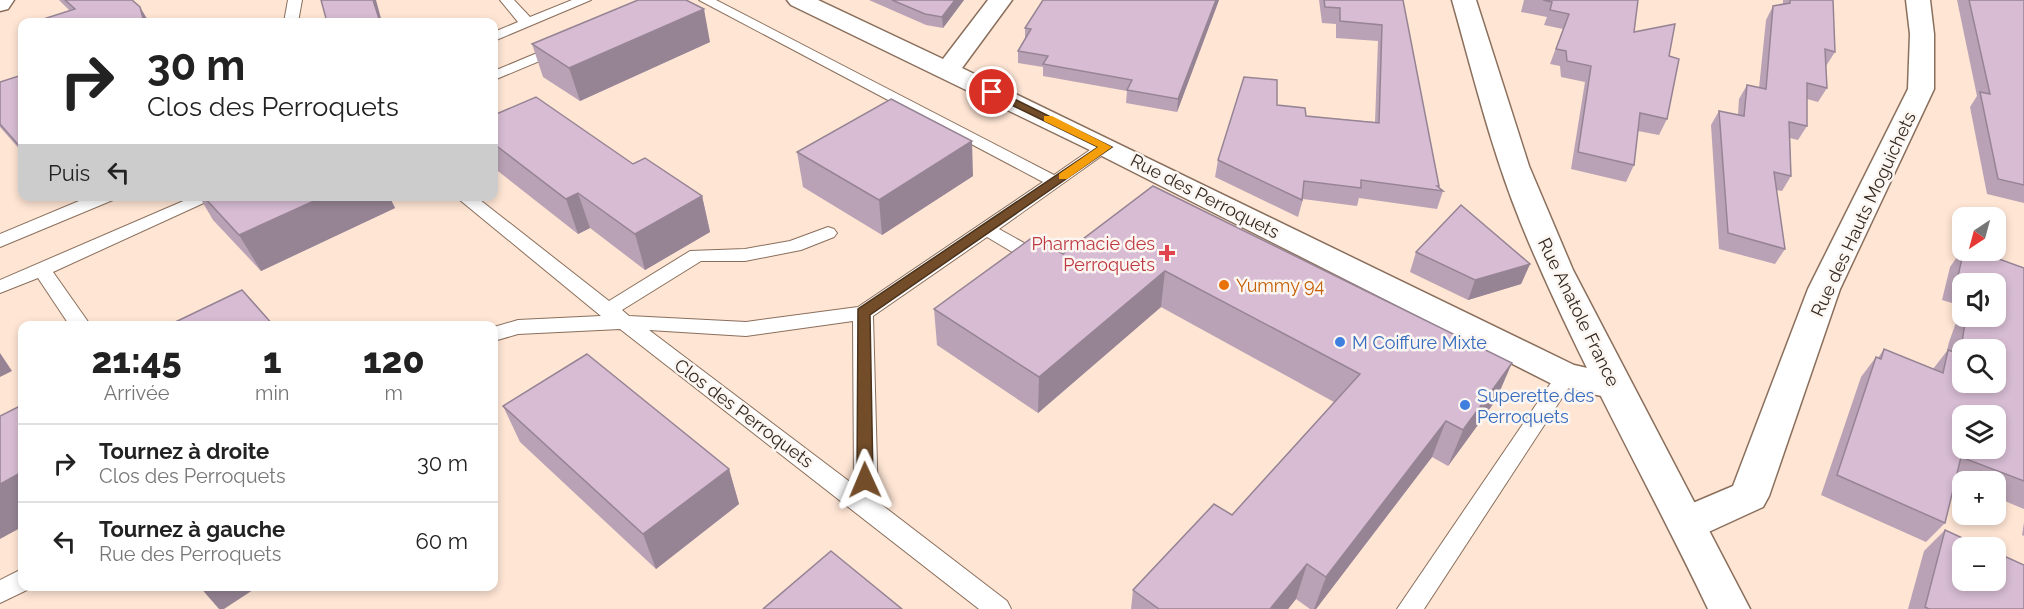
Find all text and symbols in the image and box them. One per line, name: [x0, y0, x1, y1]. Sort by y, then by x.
text: 30 m: [147, 41, 245, 90]
icon: right: [48, 42, 126, 120]
pin: [966, 66, 1017, 117]
icon: arrive: [975, 75, 1008, 108]
text: Clos des Perroquets: [147, 91, 399, 122]
street label: Rue des Hauts Moguichets: [1806, 108, 1920, 320]
street label: Rue des Perroquets: [1127, 149, 1283, 243]
icon: left: [102, 156, 135, 189]
text: Puis: [48, 160, 90, 186]
north arrow: [1952, 207, 2006, 261]
map controls: [1952, 207, 2006, 591]
place label: Pharmacie des Perroquets: [1031, 233, 1155, 275]
street label: Rue Anatole France: [1534, 234, 1624, 390]
marker: Pharmacie des Perroquets: [1160, 246, 1174, 260]
button: sound: [1952, 273, 2006, 327]
place label: Yummy 94: [1236, 275, 1325, 296]
marker: Yummy 94: [1217, 278, 1231, 292]
place label: M Coiffure Mixte: [1352, 332, 1487, 353]
marker: M Coiffure Mixte: [1333, 335, 1347, 349]
text: 21:45: [91, 339, 182, 381]
text: 1: [263, 339, 282, 381]
text: 120: [363, 339, 425, 381]
button: search: [1952, 339, 2006, 393]
street label: Clos des Perroquets: [671, 354, 818, 472]
text: Arrivée: [104, 381, 169, 405]
text: min: [255, 381, 290, 405]
text: m: [385, 381, 403, 405]
place label: Superette des Perroquets: [1477, 385, 1595, 427]
marker: Superette des Perroquets: [1458, 398, 1472, 412]
button: layers: [1952, 405, 2006, 459]
text: Tournez à droite: [99, 438, 269, 464]
icon: right: [48, 447, 81, 480]
position arrow: [833, 448, 897, 512]
text: 30 m: [417, 450, 468, 476]
text: Clos des Perroquets: [99, 464, 286, 488]
button: +: [1952, 471, 2006, 525]
text: Tournez à gauche: [99, 516, 285, 542]
icon: left: [48, 525, 81, 558]
text: 60 m: [415, 528, 468, 554]
button: −: [1952, 537, 2006, 591]
text: Rue des Perroquets: [99, 542, 281, 566]

